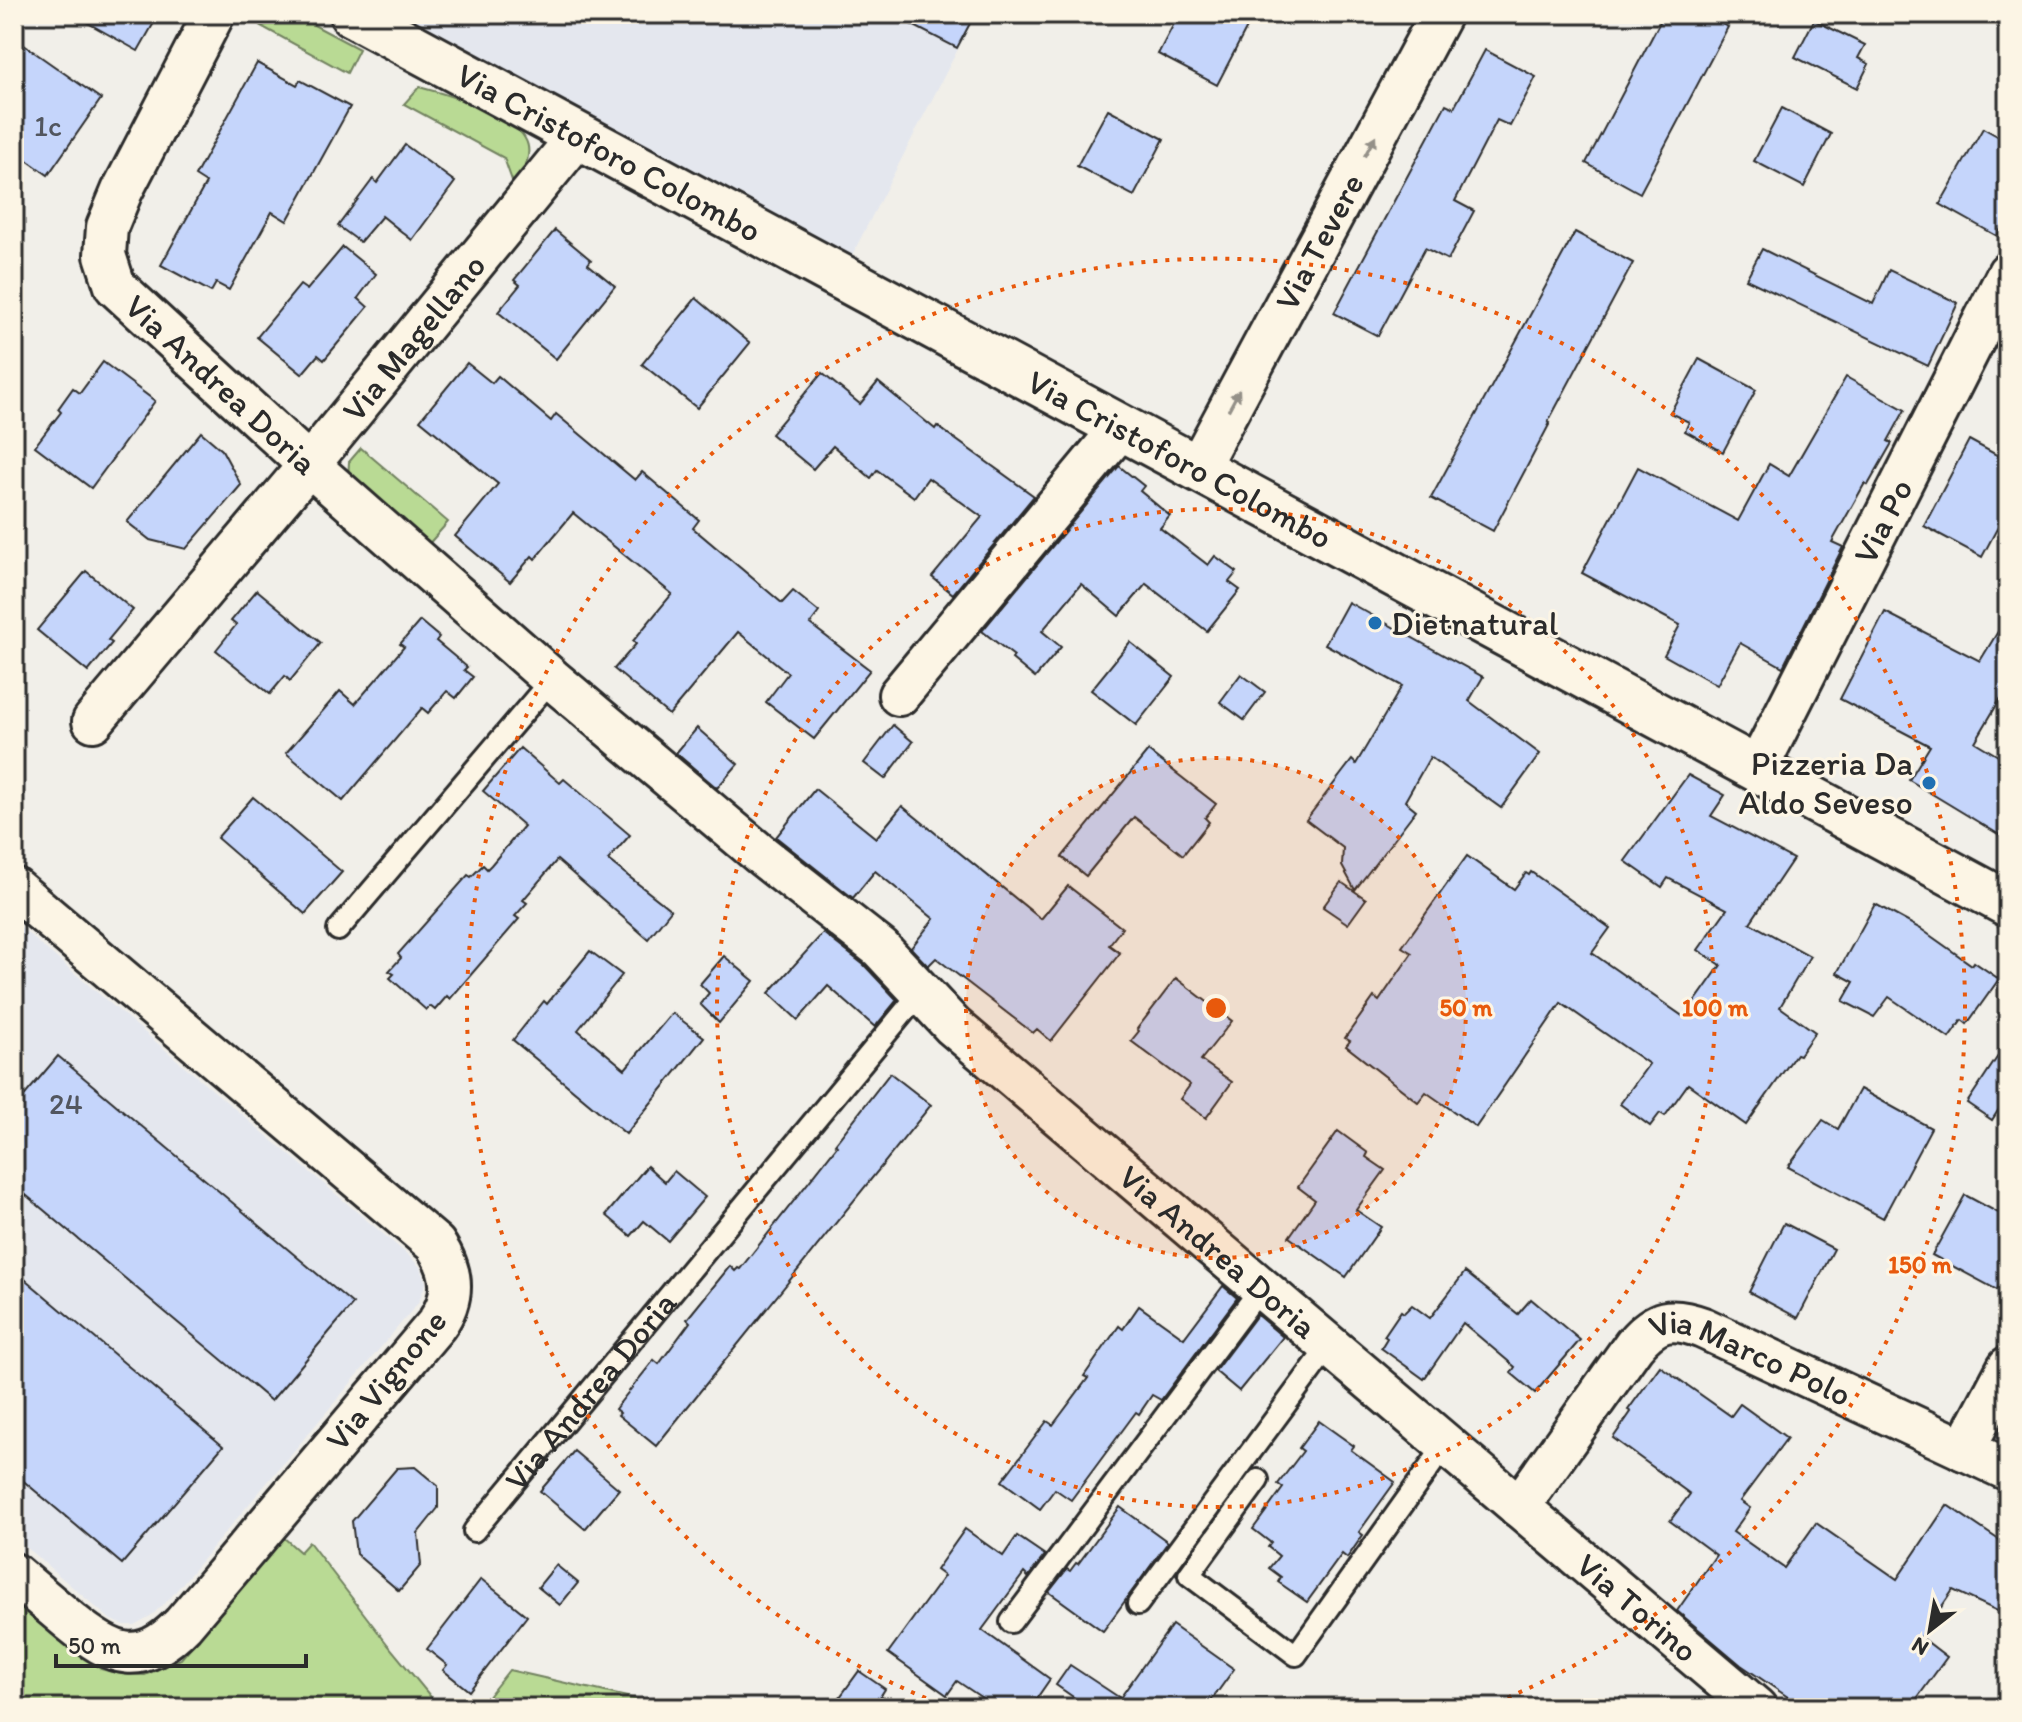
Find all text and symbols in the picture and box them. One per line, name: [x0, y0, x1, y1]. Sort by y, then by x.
street label: Via Cristoforo Colombo: [450, 54, 769, 251]
house number: 1c: [34, 107, 62, 144]
one-way arrow: [1363, 135, 1377, 157]
street label: Via Tevere: [1266, 166, 1372, 317]
street label: Via Magellano: [333, 245, 494, 429]
street label: Via Andrea Doria: [117, 285, 326, 483]
street label: Via Cristoforo Colombo: [1021, 360, 1339, 558]
one-way arrow: [1227, 388, 1241, 411]
street label: Via Po: [1844, 472, 1921, 570]
place label: Dietnatural: [1391, 603, 1559, 644]
marker: Dietnatural: [1366, 614, 1384, 632]
place label: Pizzeria Da Aldo Seveso: [1738, 743, 1913, 823]
marker: Pizzeria Da Aldo Seveso: [1920, 774, 1938, 792]
text: 50 m: [1440, 993, 1493, 1022]
text: 100 m: [1682, 993, 1749, 1022]
centre of rings: [1202, 994, 1230, 1022]
house number: 24: [49, 1085, 83, 1122]
street label: Via Andrea Doria: [1111, 1156, 1326, 1347]
text: 150 m: [1888, 1250, 1953, 1279]
street label: Via Andrea Doria: [495, 1282, 685, 1499]
street label: Via Vignone: [317, 1301, 455, 1459]
street label: Via Marco Polo: [1642, 1301, 1858, 1415]
street label: Via Torino: [1568, 1544, 1707, 1671]
north arrow: [1890, 1590, 1970, 1670]
scale bar: [56, 1618, 306, 1668]
text: 50 m: [68, 1631, 121, 1660]
text: N: [1907, 1631, 1933, 1662]

